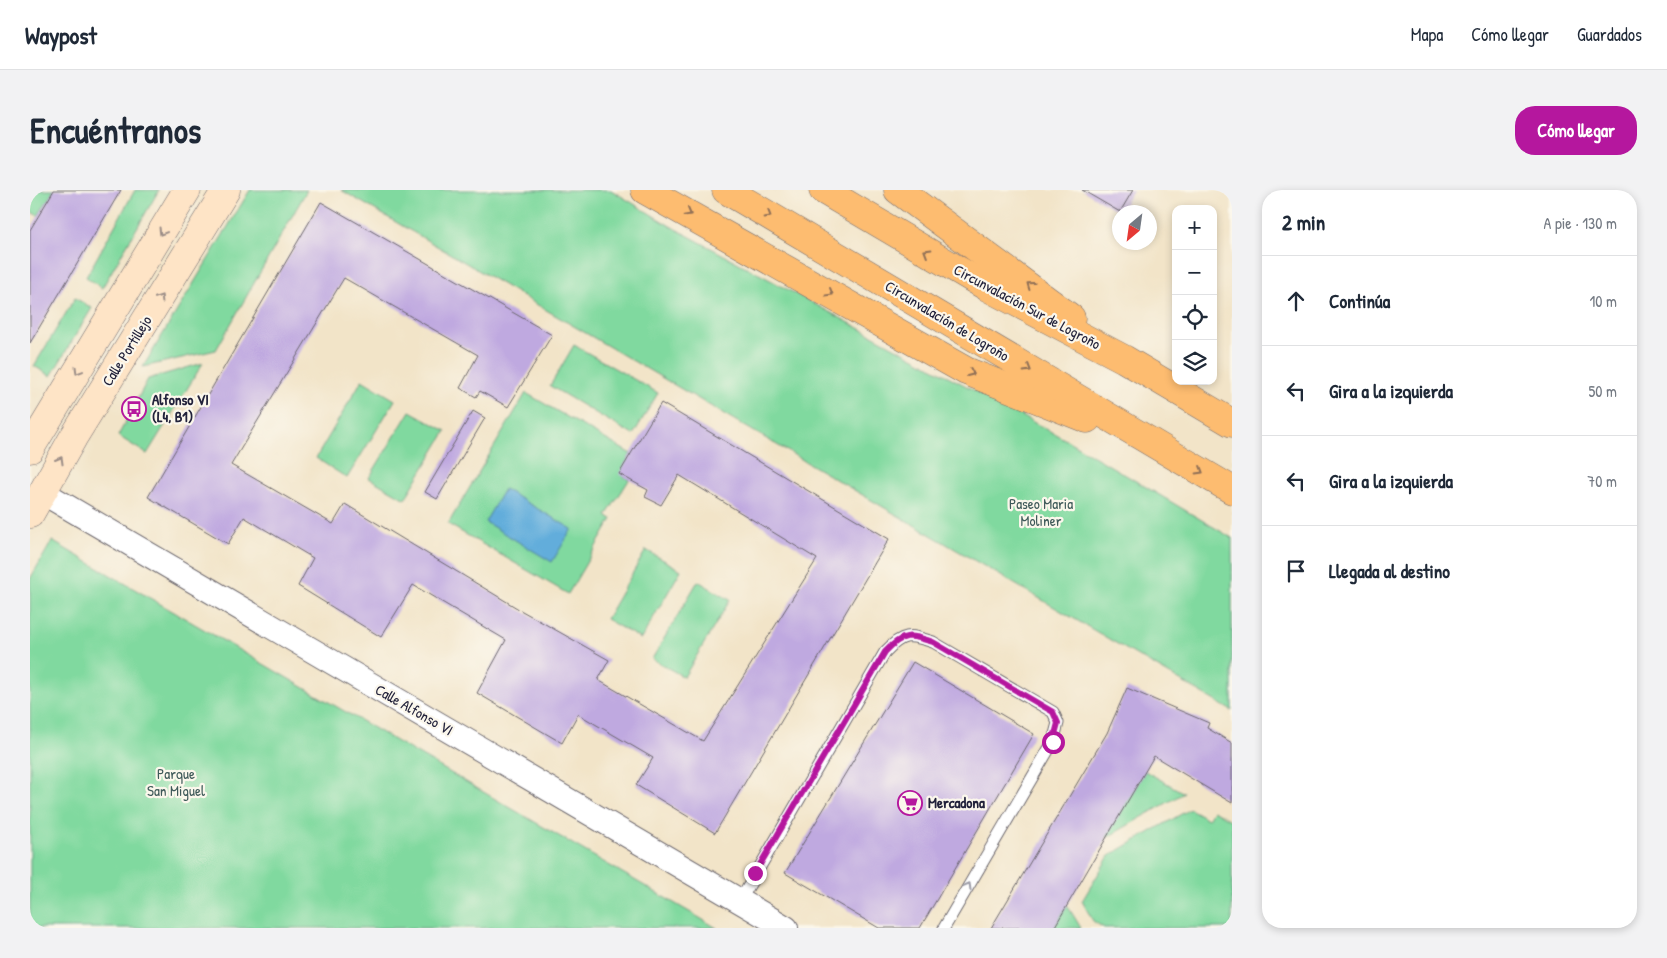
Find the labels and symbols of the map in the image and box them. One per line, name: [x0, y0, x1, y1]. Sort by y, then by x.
north arrow: [1112, 205, 1157, 250]
one-way arrow: [683, 207, 692, 217]
one-way arrow: [763, 208, 772, 218]
one-way arrow: [158, 226, 168, 235]
one-way arrow: [924, 248, 933, 258]
street label: Circunvalación Sur de Logroño: [950, 259, 1104, 354]
street label: Circunvalación de Logroño: [881, 275, 1013, 366]
one-way arrow: [1027, 283, 1036, 291]
one-way arrow: [824, 287, 833, 297]
one-way arrow: [153, 294, 163, 303]
street label: Calle Portillejo: [97, 311, 157, 390]
one-way arrow: [1023, 362, 1032, 372]
one-way arrow: [74, 365, 84, 374]
one-way arrow: [967, 367, 975, 377]
place label: Alfonso VI (L4, B1): [152, 389, 209, 427]
bus stop icon: Alfonso VI (L4, B1): [121, 396, 147, 422]
one-way arrow: [54, 457, 64, 466]
one-way arrow: [1195, 464, 1204, 474]
park label: Paseo Maria Moliner: [1009, 493, 1073, 531]
street label: Calle Alfonso VI: [371, 679, 457, 740]
route start: [1042, 731, 1065, 754]
park label: Parque San Miguel: [147, 763, 205, 801]
supermarket icon: Mercadona: [897, 790, 923, 816]
place label: Mercadona: [928, 792, 985, 813]
route end: [744, 862, 767, 885]
one-way arrow: [962, 882, 972, 891]

